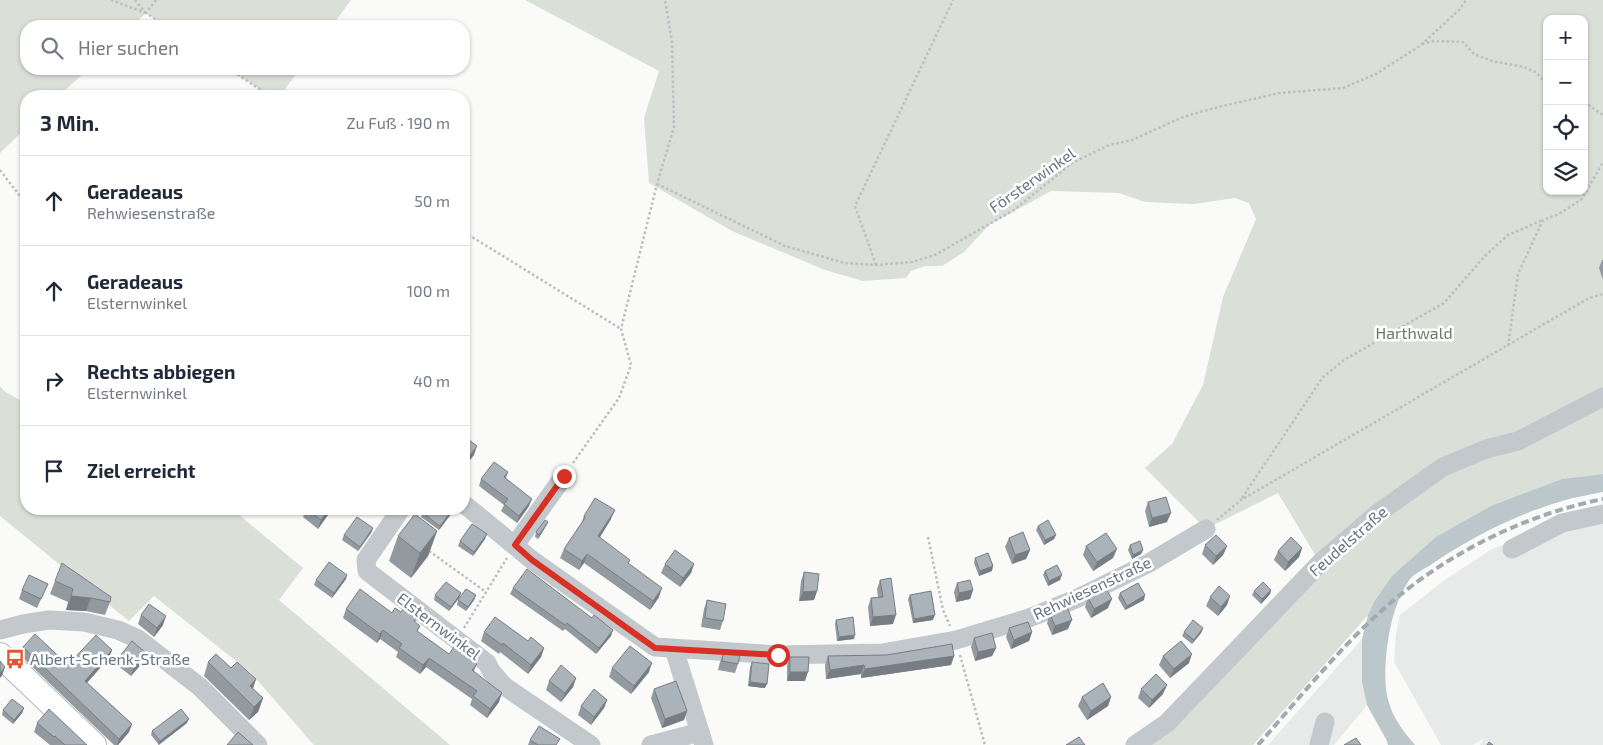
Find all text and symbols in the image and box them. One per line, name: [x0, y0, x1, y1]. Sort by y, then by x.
map controls: [1543, 15, 1588, 195]
button: +: [1543, 15, 1588, 60]
search box: [20, 20, 470, 75]
icon: search: [38, 34, 66, 62]
text: Hier suchen: [78, 36, 179, 59]
button: −: [1543, 60, 1588, 105]
button: locate: [1543, 105, 1588, 150]
text: 3 Min.: [40, 110, 99, 135]
text: Zu Fuß · 190 m: [347, 113, 450, 132]
street label: Försterwinkel: [985, 143, 1079, 216]
button: layers: [1543, 150, 1588, 195]
text: Geradeaus: [87, 180, 183, 203]
icon: ahead: [40, 187, 68, 215]
text: 50 m: [414, 191, 450, 210]
text: Rehwiesenstraße: [87, 203, 215, 222]
text: Geradeaus: [87, 270, 183, 293]
icon: ahead: [40, 277, 68, 305]
text: 100 m: [407, 281, 450, 300]
text: Elsternwinkel: [87, 293, 187, 312]
park label: Harthwald: [1375, 323, 1453, 342]
text: Rechts abbiegen: [87, 360, 235, 383]
icon: right: [40, 367, 68, 395]
text: 40 m: [413, 371, 450, 390]
text: Elsternwinkel: [87, 383, 187, 402]
icon: arrive: [40, 457, 68, 485]
text: Ziel erreicht: [87, 459, 196, 482]
route end: [553, 465, 576, 488]
street label: Feudelstraße: [1305, 501, 1391, 580]
street label: Rehwiesenstraße: [1030, 552, 1154, 623]
street label: Elsternwinkel: [394, 588, 485, 663]
route start: [767, 644, 790, 667]
bus stop icon: Albert-Schenk-Straße: [4, 648, 26, 670]
place label: Albert-Schenk-Straße: [30, 649, 190, 668]

